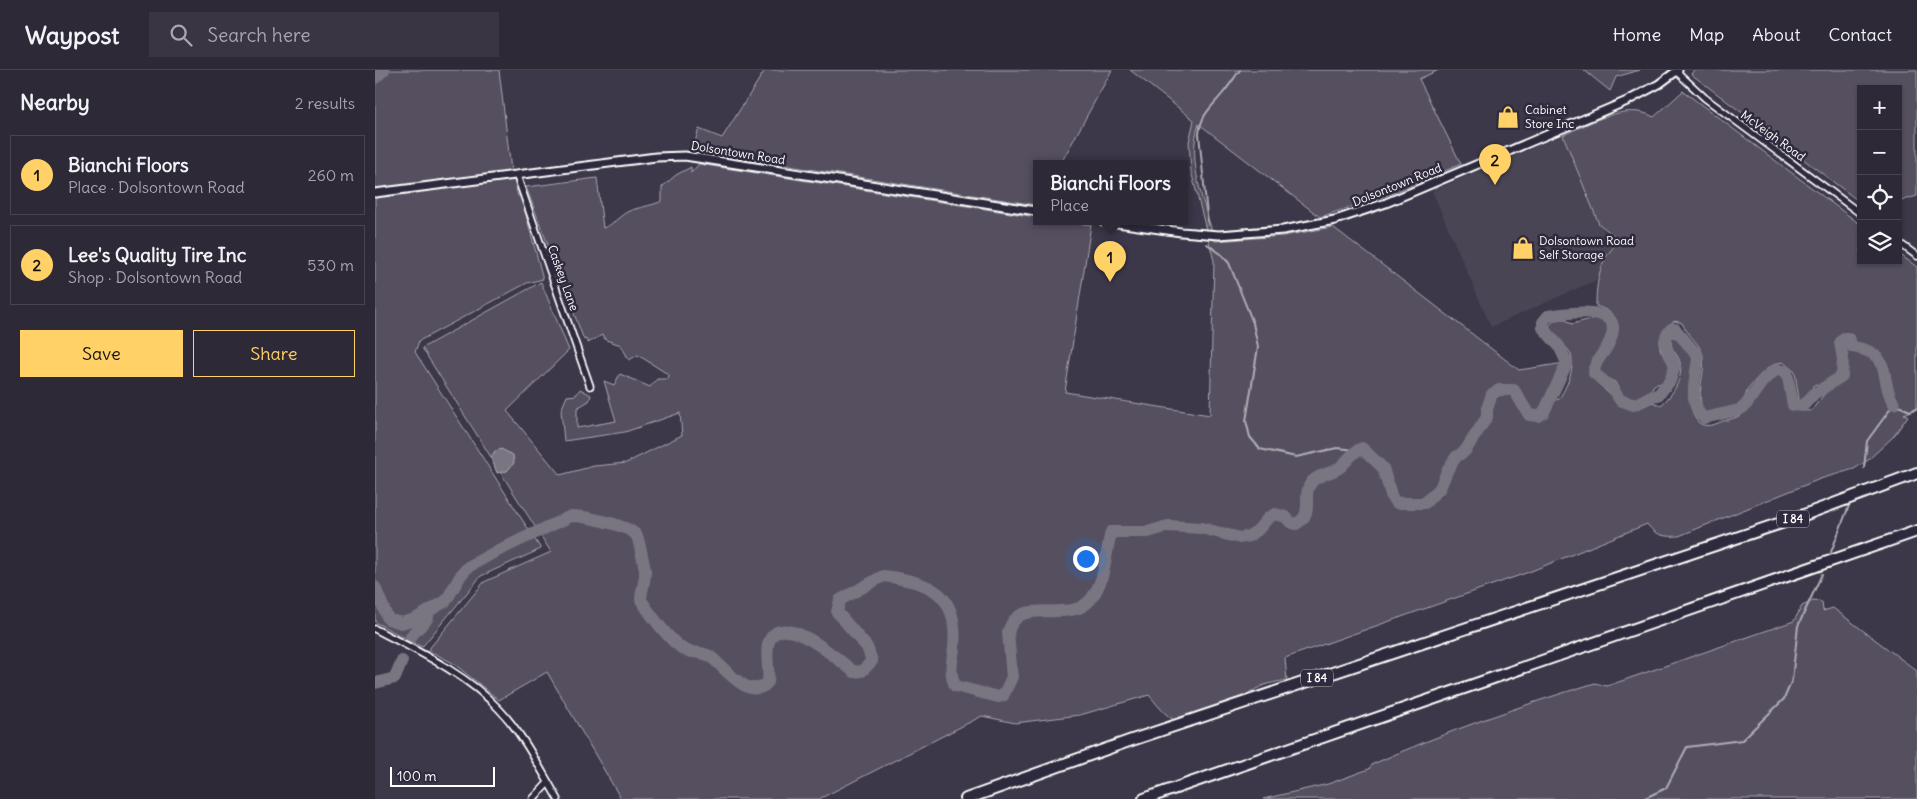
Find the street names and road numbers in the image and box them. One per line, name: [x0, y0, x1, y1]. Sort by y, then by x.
street label: McVeigh Road: [1738, 107, 1809, 164]
street label: Dolsontown Road: [690, 138, 786, 167]
street label: Dolsontown Road: [1350, 160, 1444, 209]
street label: Caskey Lane: [545, 243, 582, 313]
road number: I 84: [1777, 510, 1809, 528]
road number: I 84: [1301, 670, 1333, 686]

